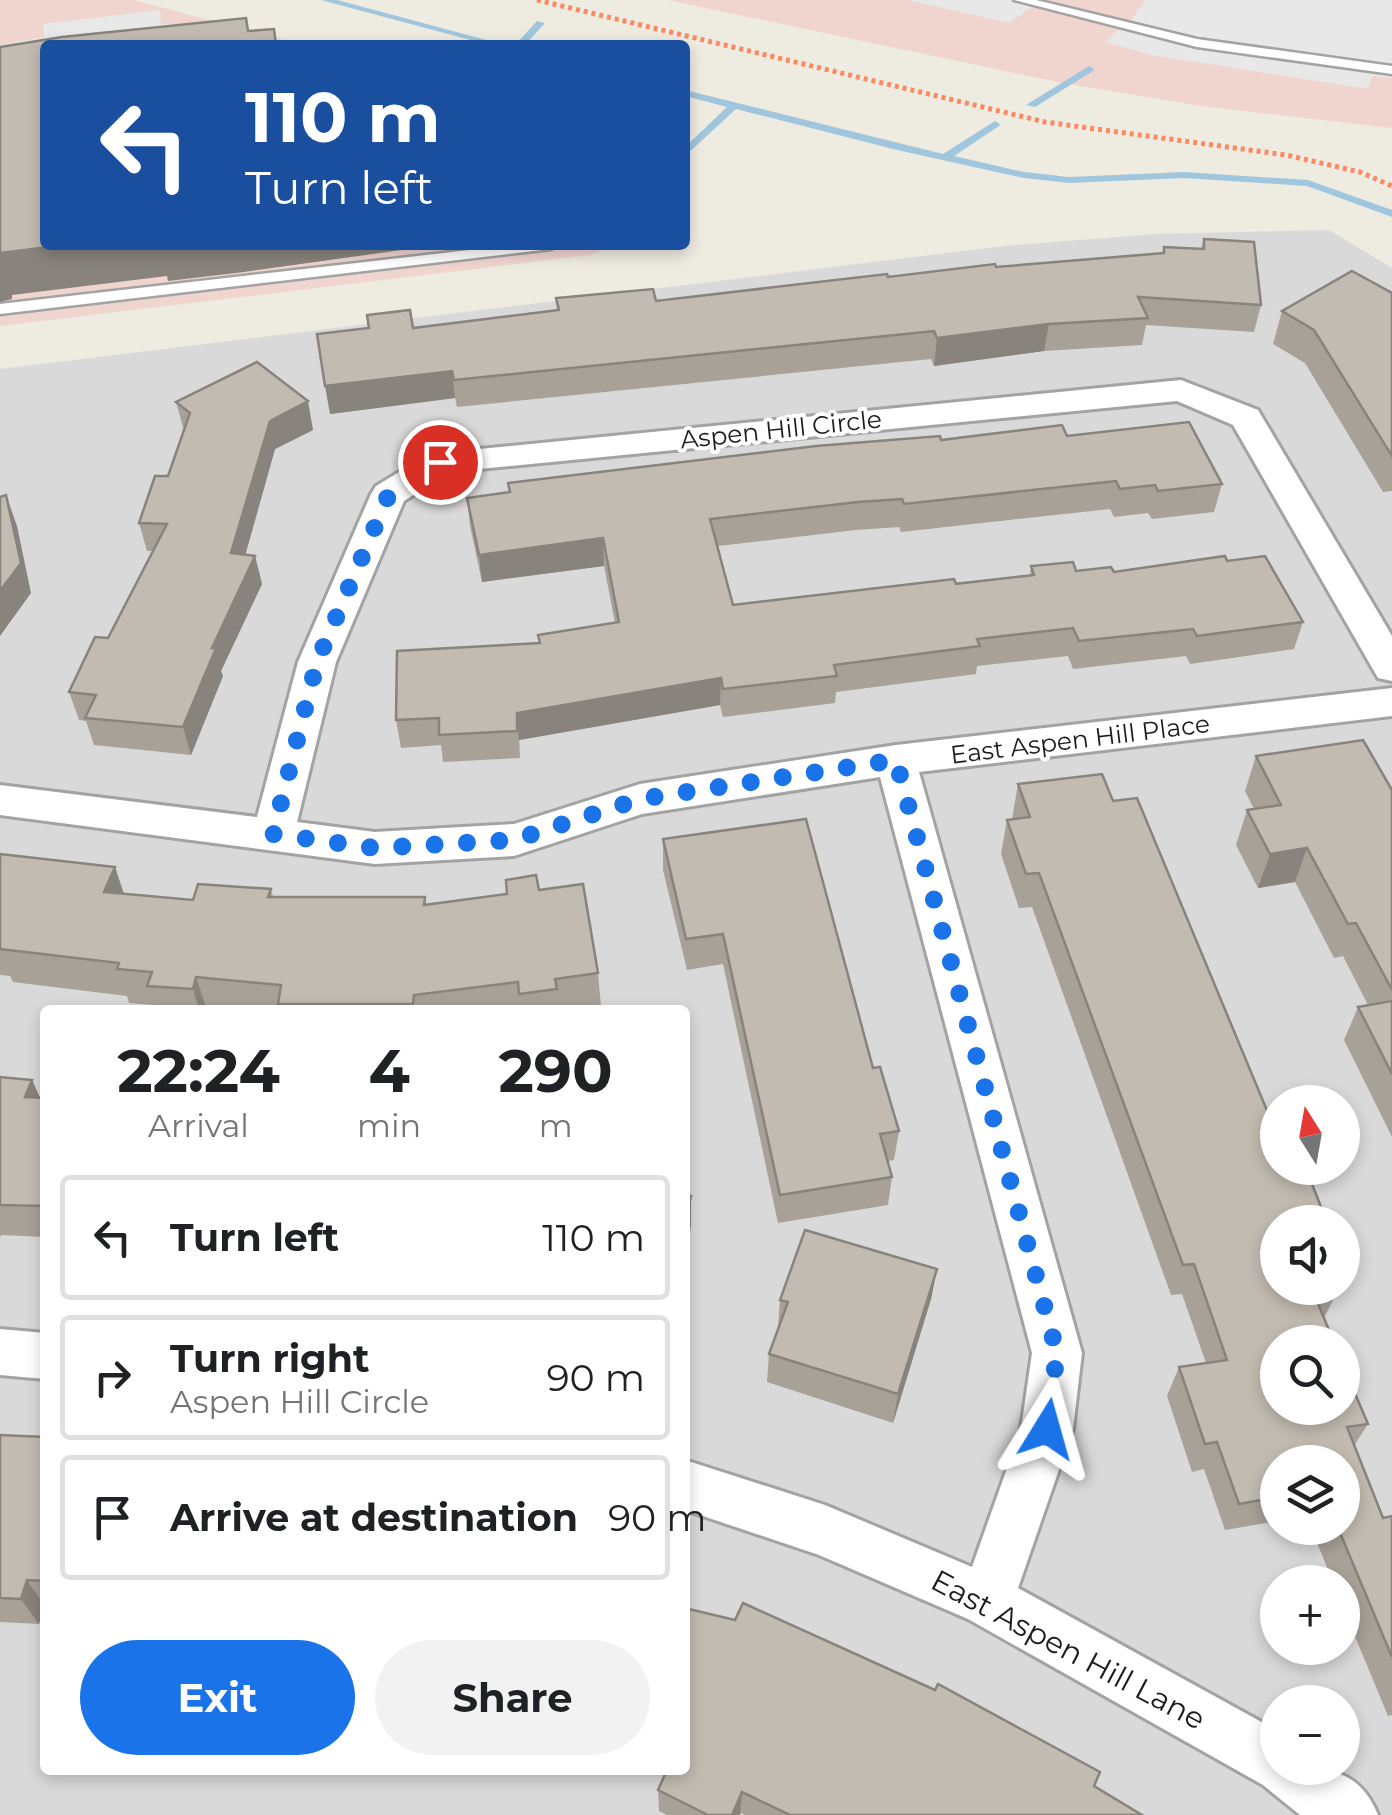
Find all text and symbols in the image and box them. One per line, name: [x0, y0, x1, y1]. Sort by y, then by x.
text: 110 m: [245, 74, 441, 160]
icon: left: [80, 80, 210, 210]
text: Turn left: [245, 160, 433, 215]
street label: Aspen Hill Circle: [679, 404, 883, 454]
pin: [398, 420, 483, 505]
icon: arrive: [413, 435, 468, 490]
street label: East Aspen Hill Place: [949, 708, 1211, 770]
text: 22:24: [117, 1034, 280, 1107]
text: 4: [368, 1034, 410, 1107]
text: 290: [498, 1034, 613, 1107]
north arrow: [1260, 1085, 1360, 1185]
map controls: [1260, 1085, 1360, 1785]
text: Arrival: [148, 1106, 249, 1145]
text: min: [357, 1106, 421, 1145]
text: m: [539, 1106, 573, 1145]
button: sound: [1260, 1205, 1360, 1305]
icon: left: [85, 1210, 140, 1265]
text: Turn left: [170, 1214, 339, 1261]
text: 110 m: [542, 1214, 645, 1261]
button: search: [1260, 1325, 1360, 1425]
text: Turn right: [170, 1335, 369, 1382]
icon: right: [85, 1350, 140, 1405]
text: 90 m: [546, 1354, 645, 1401]
position arrow: [995, 1377, 1099, 1481]
text: Aspen Hill Circle: [170, 1382, 429, 1421]
button: layers: [1260, 1445, 1360, 1545]
icon: arrive: [85, 1490, 140, 1545]
text: Arrive at destination: [170, 1494, 578, 1541]
text: 90 m: [608, 1494, 706, 1541]
street label: East Aspen Hill Lane: [925, 1562, 1212, 1738]
button: +: [1260, 1565, 1360, 1665]
button: Exit: [80, 1640, 355, 1755]
button: Share: [375, 1640, 650, 1755]
button: −: [1260, 1685, 1360, 1785]

